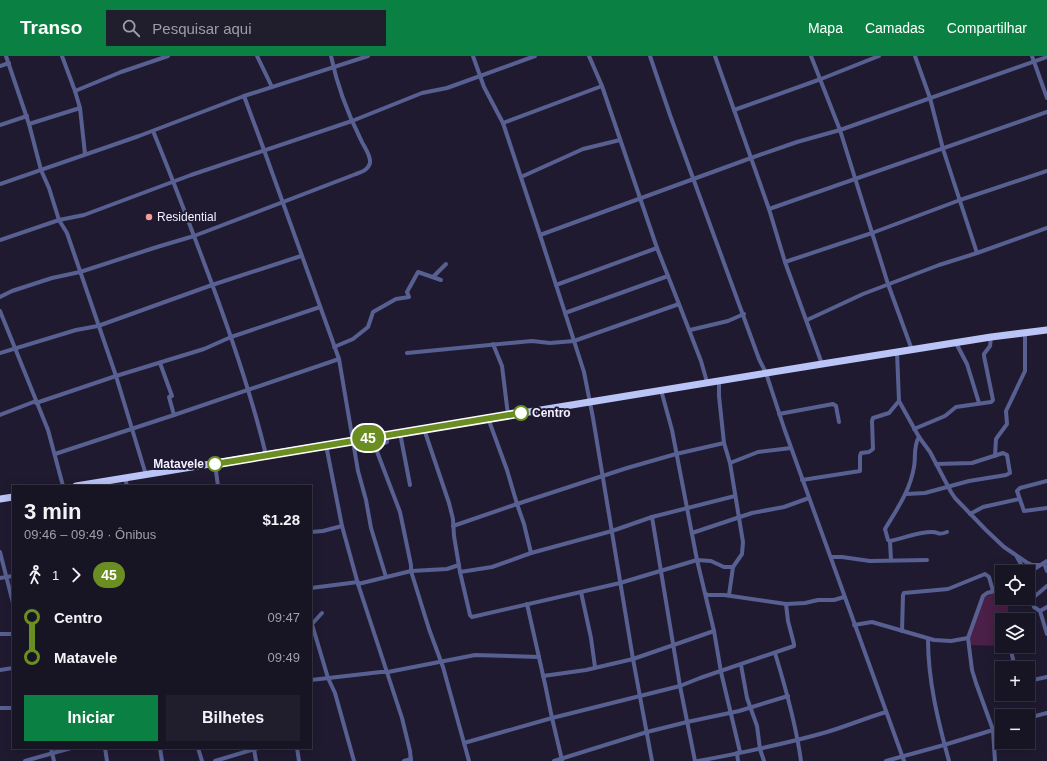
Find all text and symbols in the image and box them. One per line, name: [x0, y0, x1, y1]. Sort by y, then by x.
search box: [106, 10, 386, 46]
text: Transo: [20, 17, 82, 38]
icon: search: [120, 17, 142, 39]
text: Pesquisar aqui: [152, 20, 252, 37]
text: Mapa: [808, 20, 843, 36]
text: Camadas: [865, 20, 925, 36]
text: Compartilhar: [947, 20, 1027, 36]
place label: Residential: [157, 210, 216, 224]
marker: Residential: [144, 212, 154, 222]
marker: Centro: [513, 405, 529, 421]
place label: Centro: [532, 406, 571, 420]
line badge: 45: [350, 425, 386, 451]
text: 45: [360, 430, 376, 446]
marker: Matavele: [207, 456, 223, 472]
place label: Matavele: [153, 457, 204, 471]
text: 3 min: [24, 499, 81, 524]
text: $1.28: [262, 511, 300, 528]
text: 09:46 – 09:49 · Ônibus: [24, 527, 156, 542]
icon: walk: [24, 564, 46, 586]
icon: forward: [65, 564, 87, 586]
map controls: [995, 565, 1035, 749]
button: locate: [995, 565, 1035, 605]
text: 45: [101, 567, 117, 583]
text: 1: [52, 568, 59, 583]
text: Centro: [54, 609, 102, 626]
text: 09:47: [267, 610, 300, 625]
button: layers: [995, 613, 1035, 653]
text: Matavele: [54, 649, 117, 666]
text: 09:49: [267, 650, 300, 665]
button: +: [995, 661, 1035, 701]
button: Iniciar: [24, 695, 158, 741]
button: Bilhetes: [166, 695, 300, 741]
button: −: [995, 709, 1035, 749]

